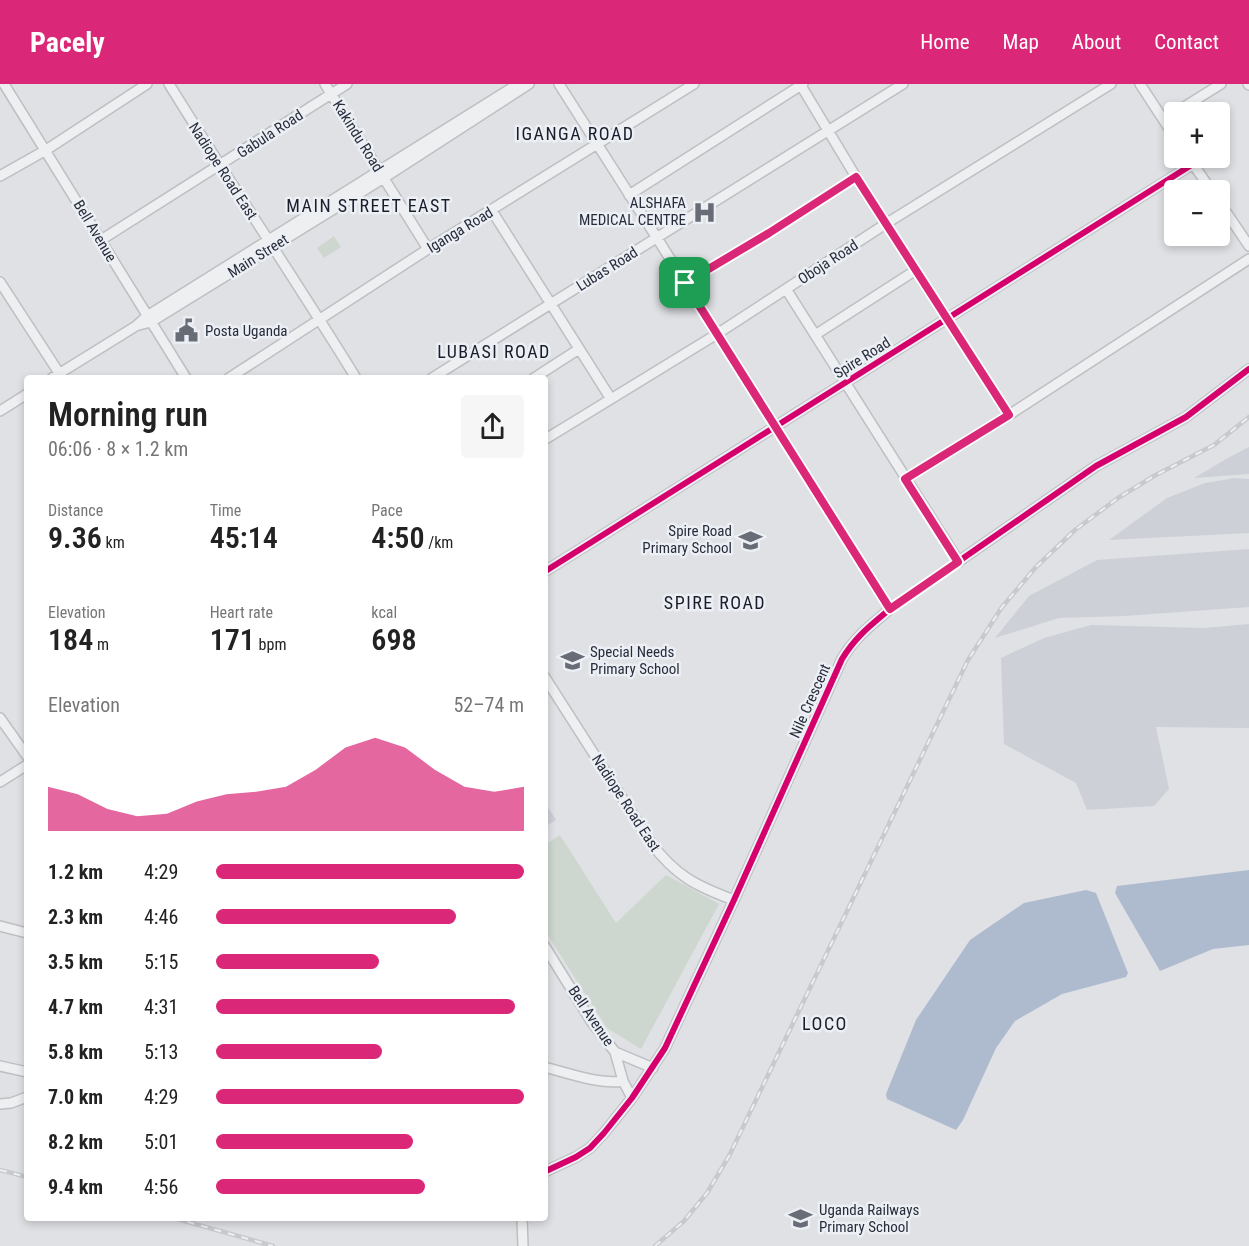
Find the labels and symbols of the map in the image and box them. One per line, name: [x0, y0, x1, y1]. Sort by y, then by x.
street label: Kakindu Road: [329, 97, 387, 175]
street label: Gabula Road: [234, 106, 306, 162]
street label: Nadiope Road East: [185, 119, 261, 223]
district label: IGANGA ROAD: [515, 123, 635, 144]
place label: ALSHAFA MEDICAL CENTRE: [579, 194, 686, 229]
district label: MAIN STREET EAST: [286, 195, 452, 216]
street label: Bell Avenue: [70, 197, 120, 265]
hospital icon: ALSHAFA MEDICAL CENTRE: [691, 199, 717, 225]
street label: Iganga Road: [424, 203, 496, 257]
street label: Main Street: [224, 230, 292, 282]
street label: Oboja Road: [795, 236, 861, 288]
street label: Lubas Road: [573, 243, 641, 295]
pin: [659, 257, 710, 308]
public building icon: Posta Uganda: [174, 318, 200, 344]
place label: Posta Uganda: [205, 322, 288, 340]
street label: Spire Road: [830, 334, 894, 382]
district label: LUBASI ROAD: [437, 341, 551, 362]
place label: Spire Road Primary School: [642, 522, 732, 557]
school or university icon: Spire Road Primary School: [737, 527, 763, 553]
district label: SPIRE ROAD: [664, 592, 766, 613]
place label: Special Needs Primary School: [590, 643, 680, 678]
school or university icon: Special Needs Primary School: [559, 648, 585, 674]
street label: Nile Crescent: [786, 661, 834, 741]
street label: Nadiope Road East: [588, 751, 664, 855]
street label: Bell Avenue: [564, 982, 618, 1050]
district label: LOCO: [802, 1013, 848, 1034]
place label: Uganda Railways Primary School: [819, 1201, 919, 1236]
school or university icon: Uganda Railways Primary School: [788, 1206, 814, 1232]

